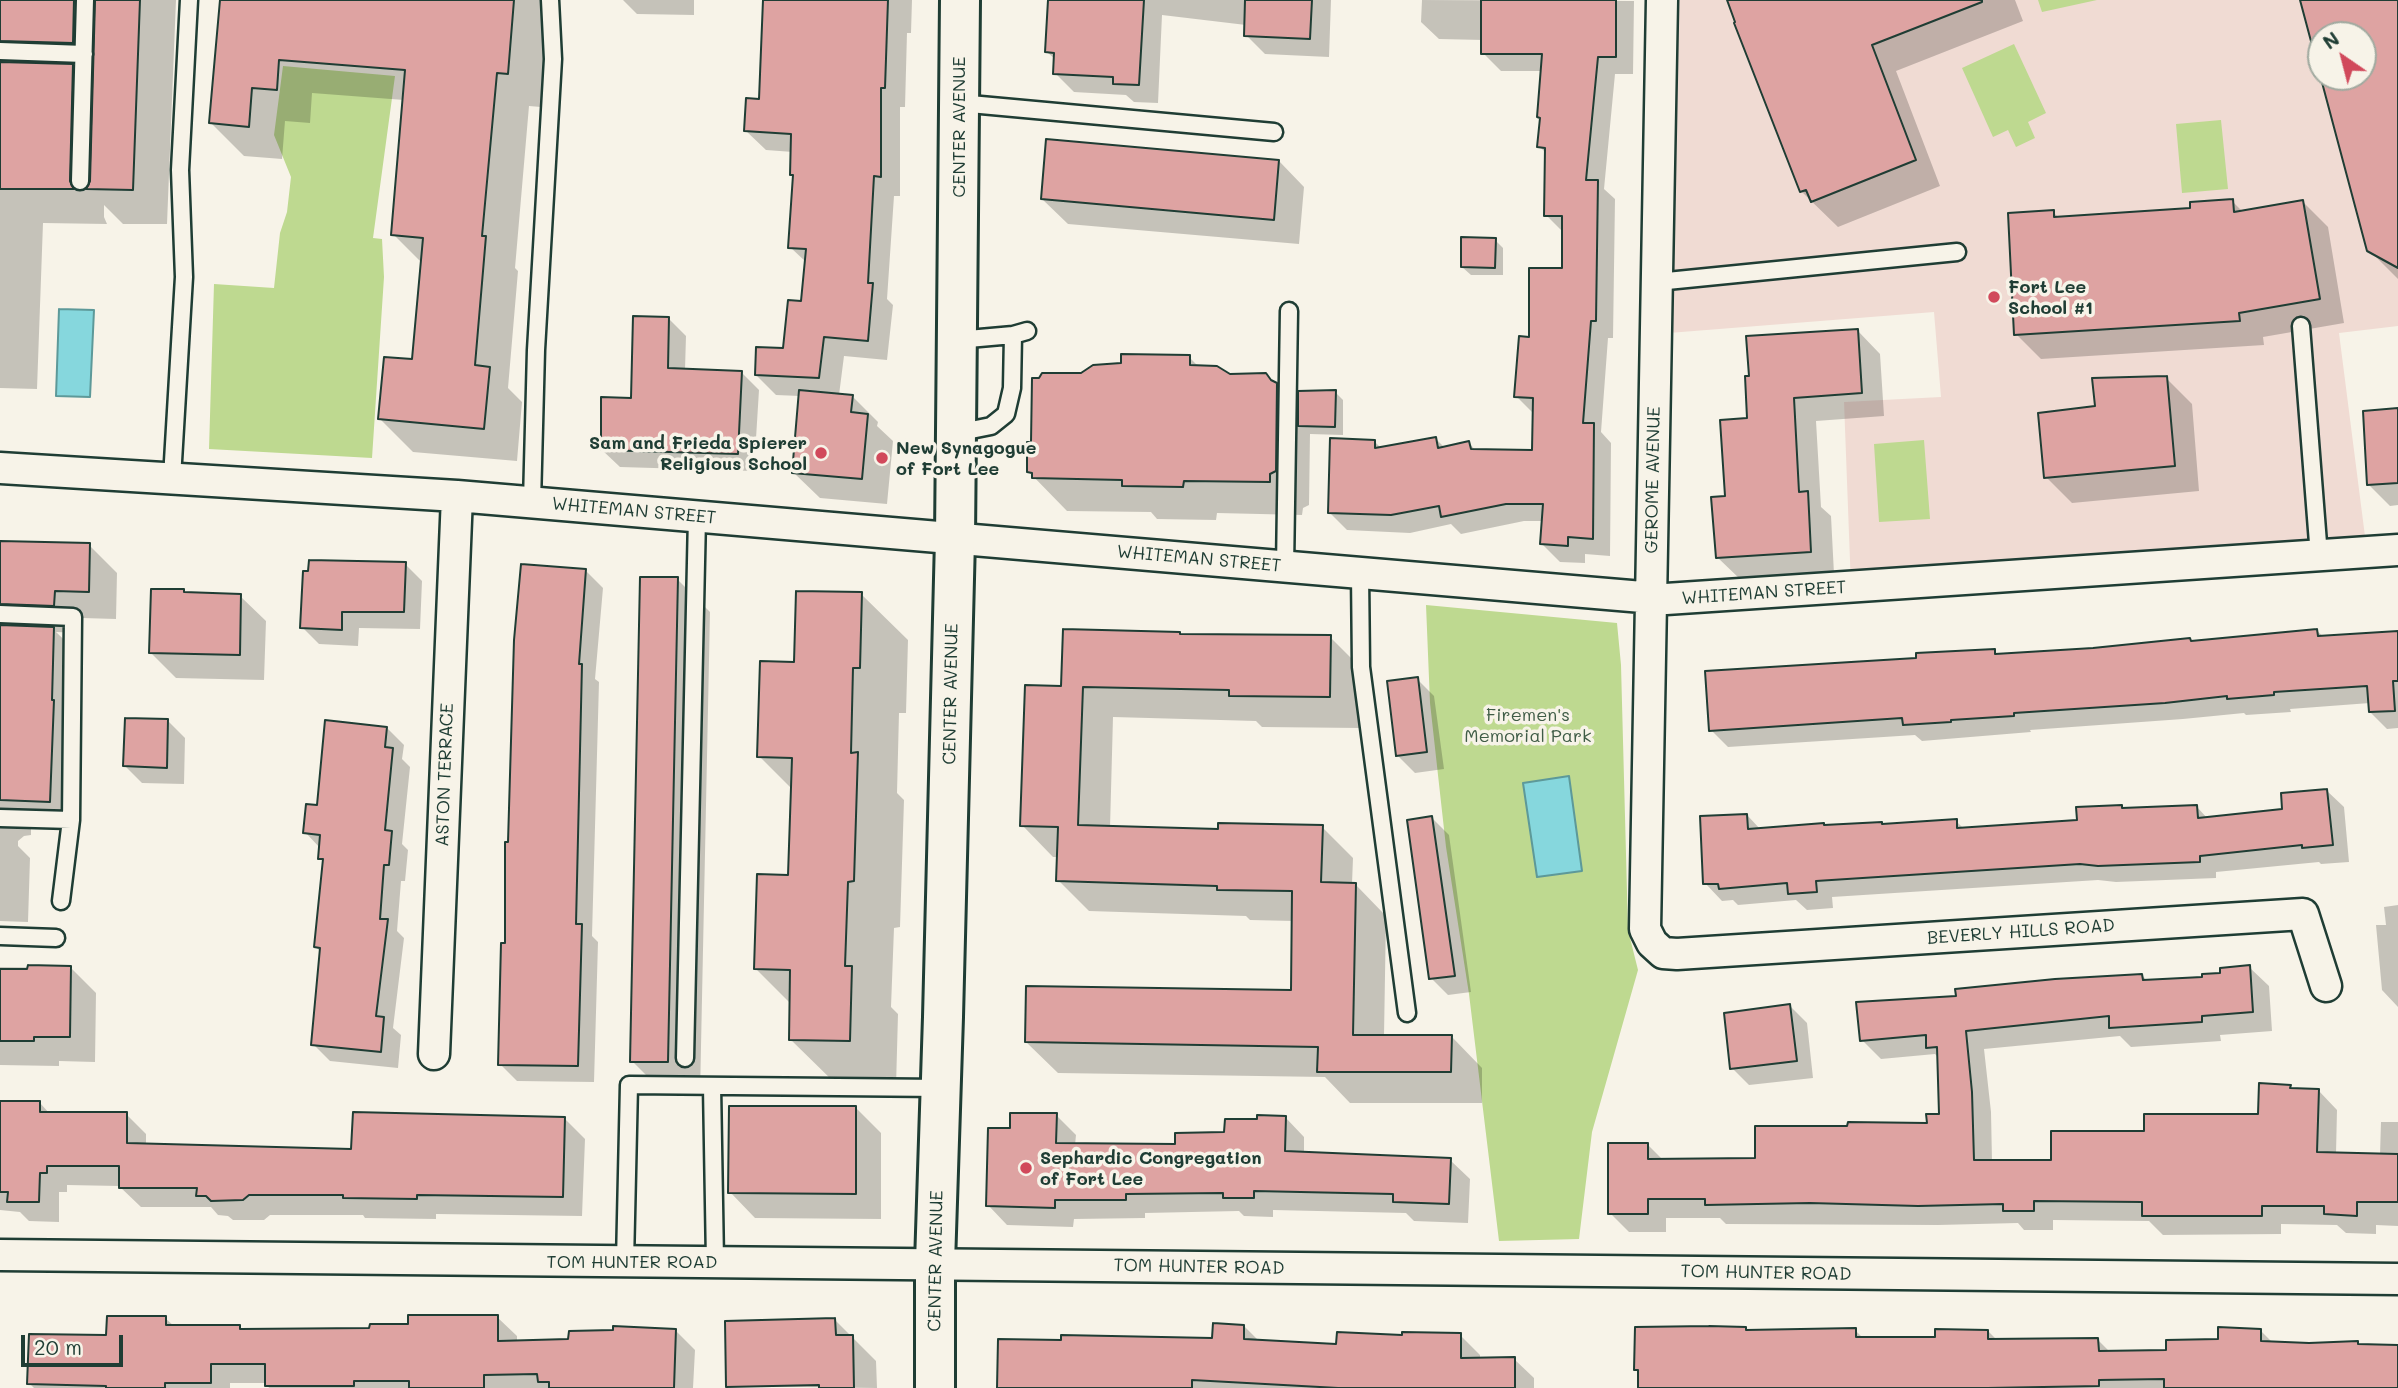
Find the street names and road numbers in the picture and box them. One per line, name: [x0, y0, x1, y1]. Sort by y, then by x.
street label: CENTER AVENUE: [948, 56, 970, 198]
street label: GEROME AVENUE: [1641, 406, 1665, 554]
street label: WHITEMAN STREET: [551, 493, 717, 529]
street label: WHITEMAN STREET: [1116, 541, 1282, 577]
street label: WHITEMAN STREET: [1681, 576, 1847, 610]
street label: CENTER AVENUE: [939, 623, 963, 765]
street label: ASTON TERRACE: [432, 703, 458, 847]
street label: BEVERLY HILLS ROAD: [1926, 915, 2116, 949]
street label: CENTER AVENUE: [924, 1190, 948, 1332]
street label: TOM HUNTER ROAD: [547, 1251, 717, 1273]
street label: TOM HUNTER ROAD: [1113, 1255, 1285, 1279]
street label: TOM HUNTER ROAD: [1680, 1261, 1852, 1285]

